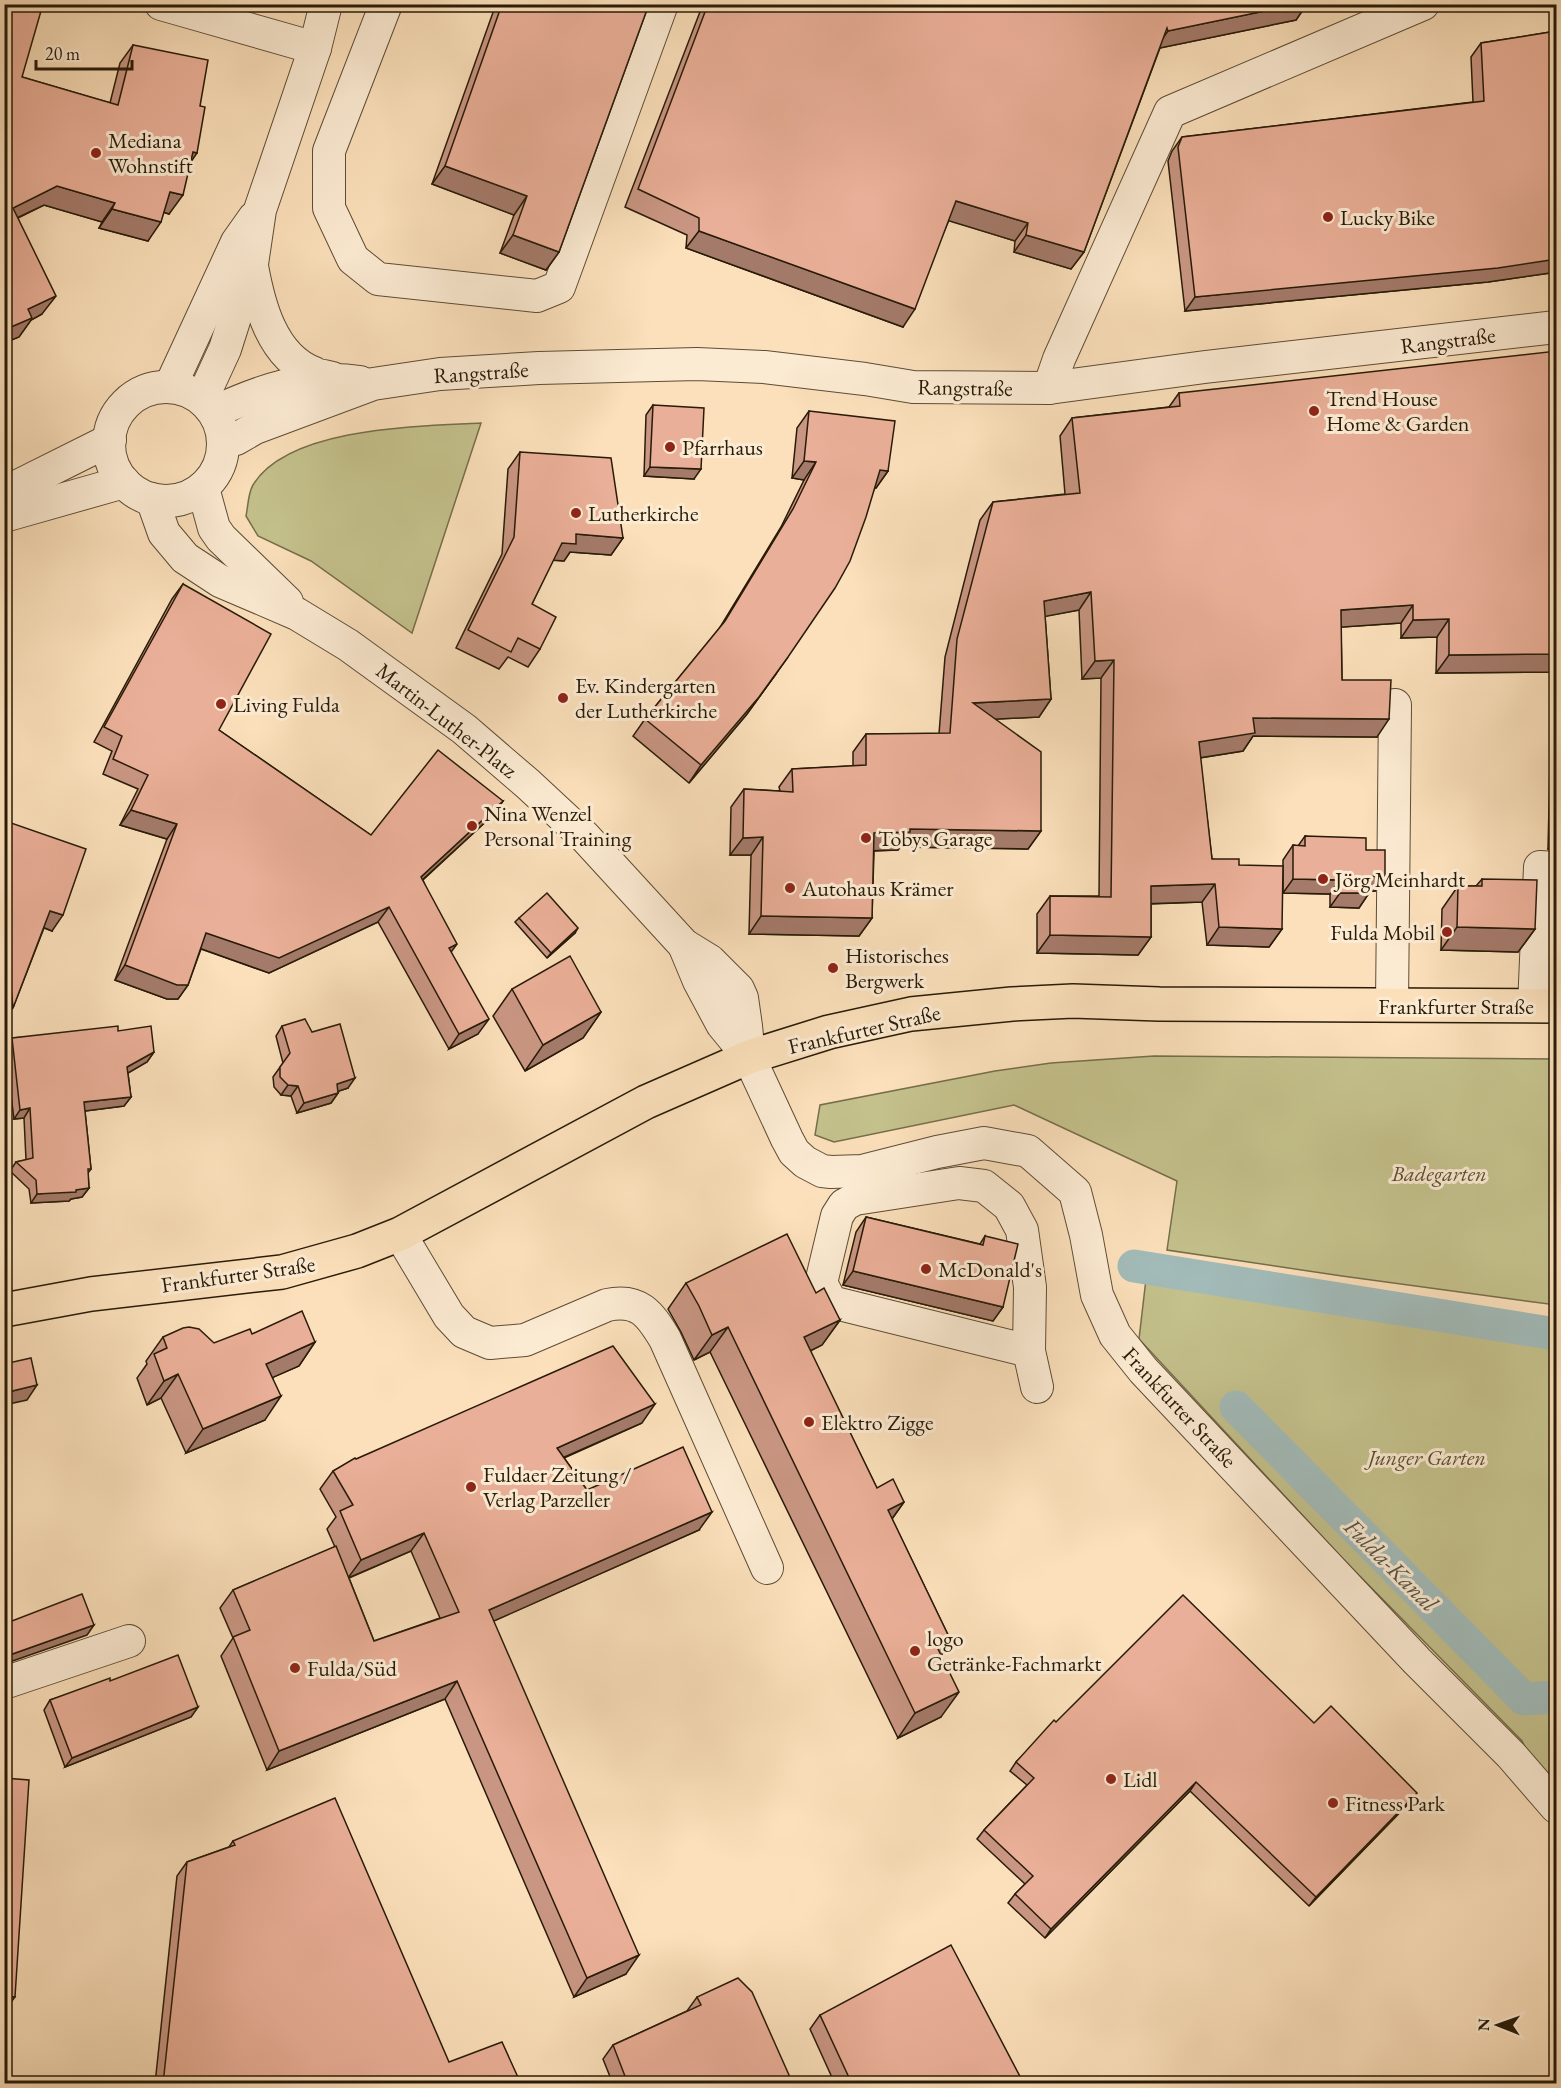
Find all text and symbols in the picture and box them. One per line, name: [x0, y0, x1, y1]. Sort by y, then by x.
scale bar: [36, 33, 132, 71]
text: 20 m: [45, 42, 80, 65]
place label: Mediana Wohnstift: [108, 126, 193, 180]
marker: Mediana Wohnstift: [89, 146, 103, 160]
place label: Lucky Bike: [1340, 203, 1435, 232]
marker: Lucky Bike: [1321, 210, 1335, 224]
street label: Rangstraße: [1399, 320, 1498, 361]
street label: Rangstraße: [432, 355, 530, 390]
street label: Rangstraße: [917, 372, 1013, 403]
place label: Trend House Home & Garden: [1326, 384, 1470, 438]
marker: Trend House Home & Garden: [1307, 404, 1321, 418]
place label: Pfarrhaus: [682, 433, 763, 462]
marker: Pfarrhaus: [663, 440, 677, 454]
place label: Lutherkirche: [588, 499, 699, 528]
marker: Lutherkirche: [569, 506, 583, 520]
street label: Martin-Luther-Platz: [370, 656, 524, 785]
place label: Ev. Kindergarten der Lutherkirche: [575, 671, 717, 725]
place label: Living Fulda: [233, 690, 340, 719]
marker: Ev. Kindergarten der Lutherkirche: [556, 691, 570, 705]
marker: Living Fulda: [214, 697, 228, 711]
place label: Nina Wenzel Personal Training: [484, 799, 632, 853]
marker: Nina Wenzel Personal Training: [465, 819, 479, 833]
place label: Tobys Garage: [878, 824, 993, 853]
marker: Tobys Garage: [859, 831, 873, 845]
place label: Jörg Meinhardt: [1333, 865, 1465, 894]
marker: Jörg Meinhardt: [1316, 872, 1330, 886]
place label: Autohaus Krämer: [801, 874, 954, 903]
marker: Autohaus Krämer: [783, 881, 797, 895]
place label: Fulda Mobil: [1330, 918, 1435, 947]
marker: Fulda Mobil: [1440, 925, 1454, 939]
place label: Historisches Bergwerk: [845, 941, 949, 995]
marker: Historisches Bergwerk: [826, 961, 840, 975]
street label: Frankfurter Straße: [1378, 992, 1534, 1021]
street label: Frankfurter Straße: [785, 998, 944, 1061]
park label: Badegarten: [1390, 1159, 1487, 1188]
street label: Frankfurter Straße: [159, 1249, 317, 1300]
place label: McDonald's: [938, 1255, 1042, 1284]
marker: McDonald's: [919, 1262, 933, 1276]
street label: Frankfurter Straße: [1116, 1341, 1244, 1474]
place label: Elektro Zigge: [821, 1408, 934, 1437]
marker: Elektro Zigge: [802, 1415, 816, 1429]
park label: Junger Garten: [1363, 1443, 1486, 1472]
place label: Fuldaer Zeitung / Verlag Parzeller: [483, 1460, 632, 1514]
marker: Fuldaer Zeitung / Verlag Parzeller: [464, 1480, 478, 1494]
water label: Fulda-Kanal: [1337, 1510, 1446, 1619]
place label: logo Getränke-Fachmarkt: [927, 1624, 1101, 1678]
marker: logo Getränke-Fachmarkt: [908, 1644, 922, 1658]
place label: Fulda/Süd: [307, 1654, 398, 1683]
marker: Fulda/Süd: [288, 1661, 302, 1675]
place label: Lidl: [1123, 1765, 1158, 1794]
marker: Lidl: [1104, 1772, 1118, 1786]
place label: Fitness Park: [1345, 1789, 1446, 1818]
marker: Fitness Park: [1326, 1796, 1340, 1810]
north arrow: [1468, 1995, 1528, 2055]
text: N: [1473, 2018, 1494, 2031]

